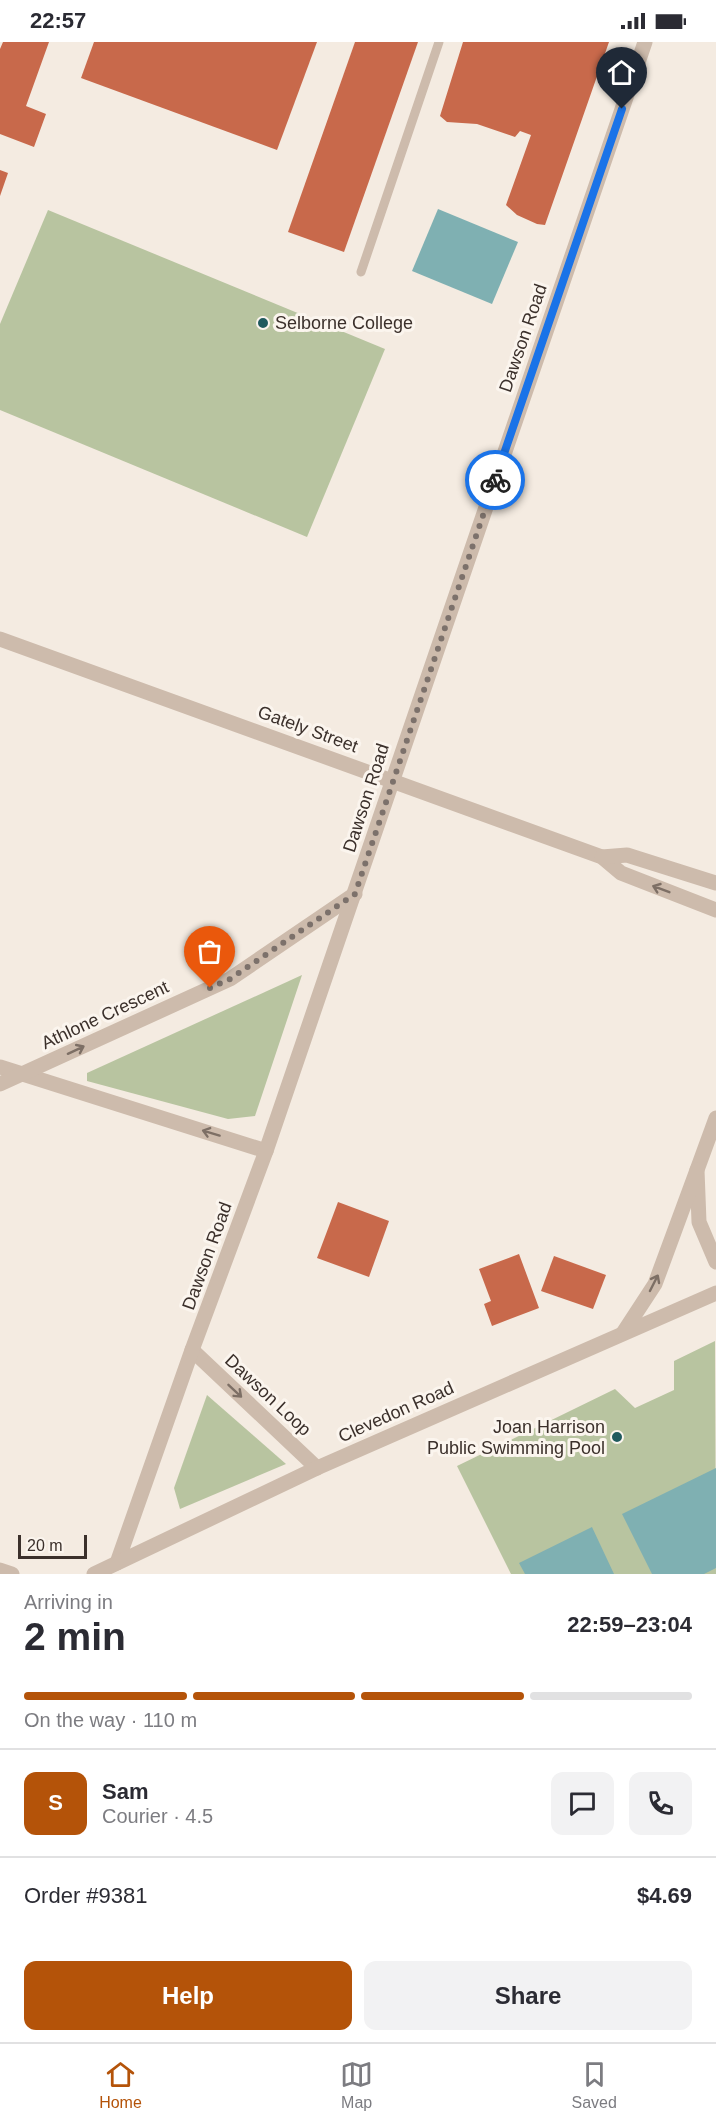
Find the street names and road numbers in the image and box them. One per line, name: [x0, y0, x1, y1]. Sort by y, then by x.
street label: Dawson Road: [495, 281, 551, 395]
street label: Gately Street: [255, 702, 361, 756]
street label: Dawson Road: [339, 741, 393, 855]
street label: Athlone Crescent: [38, 977, 172, 1053]
street label: Dawson Road: [178, 1199, 236, 1313]
street label: Dawson Loop: [221, 1350, 315, 1440]
street label: Clevedon Road: [335, 1378, 457, 1446]

